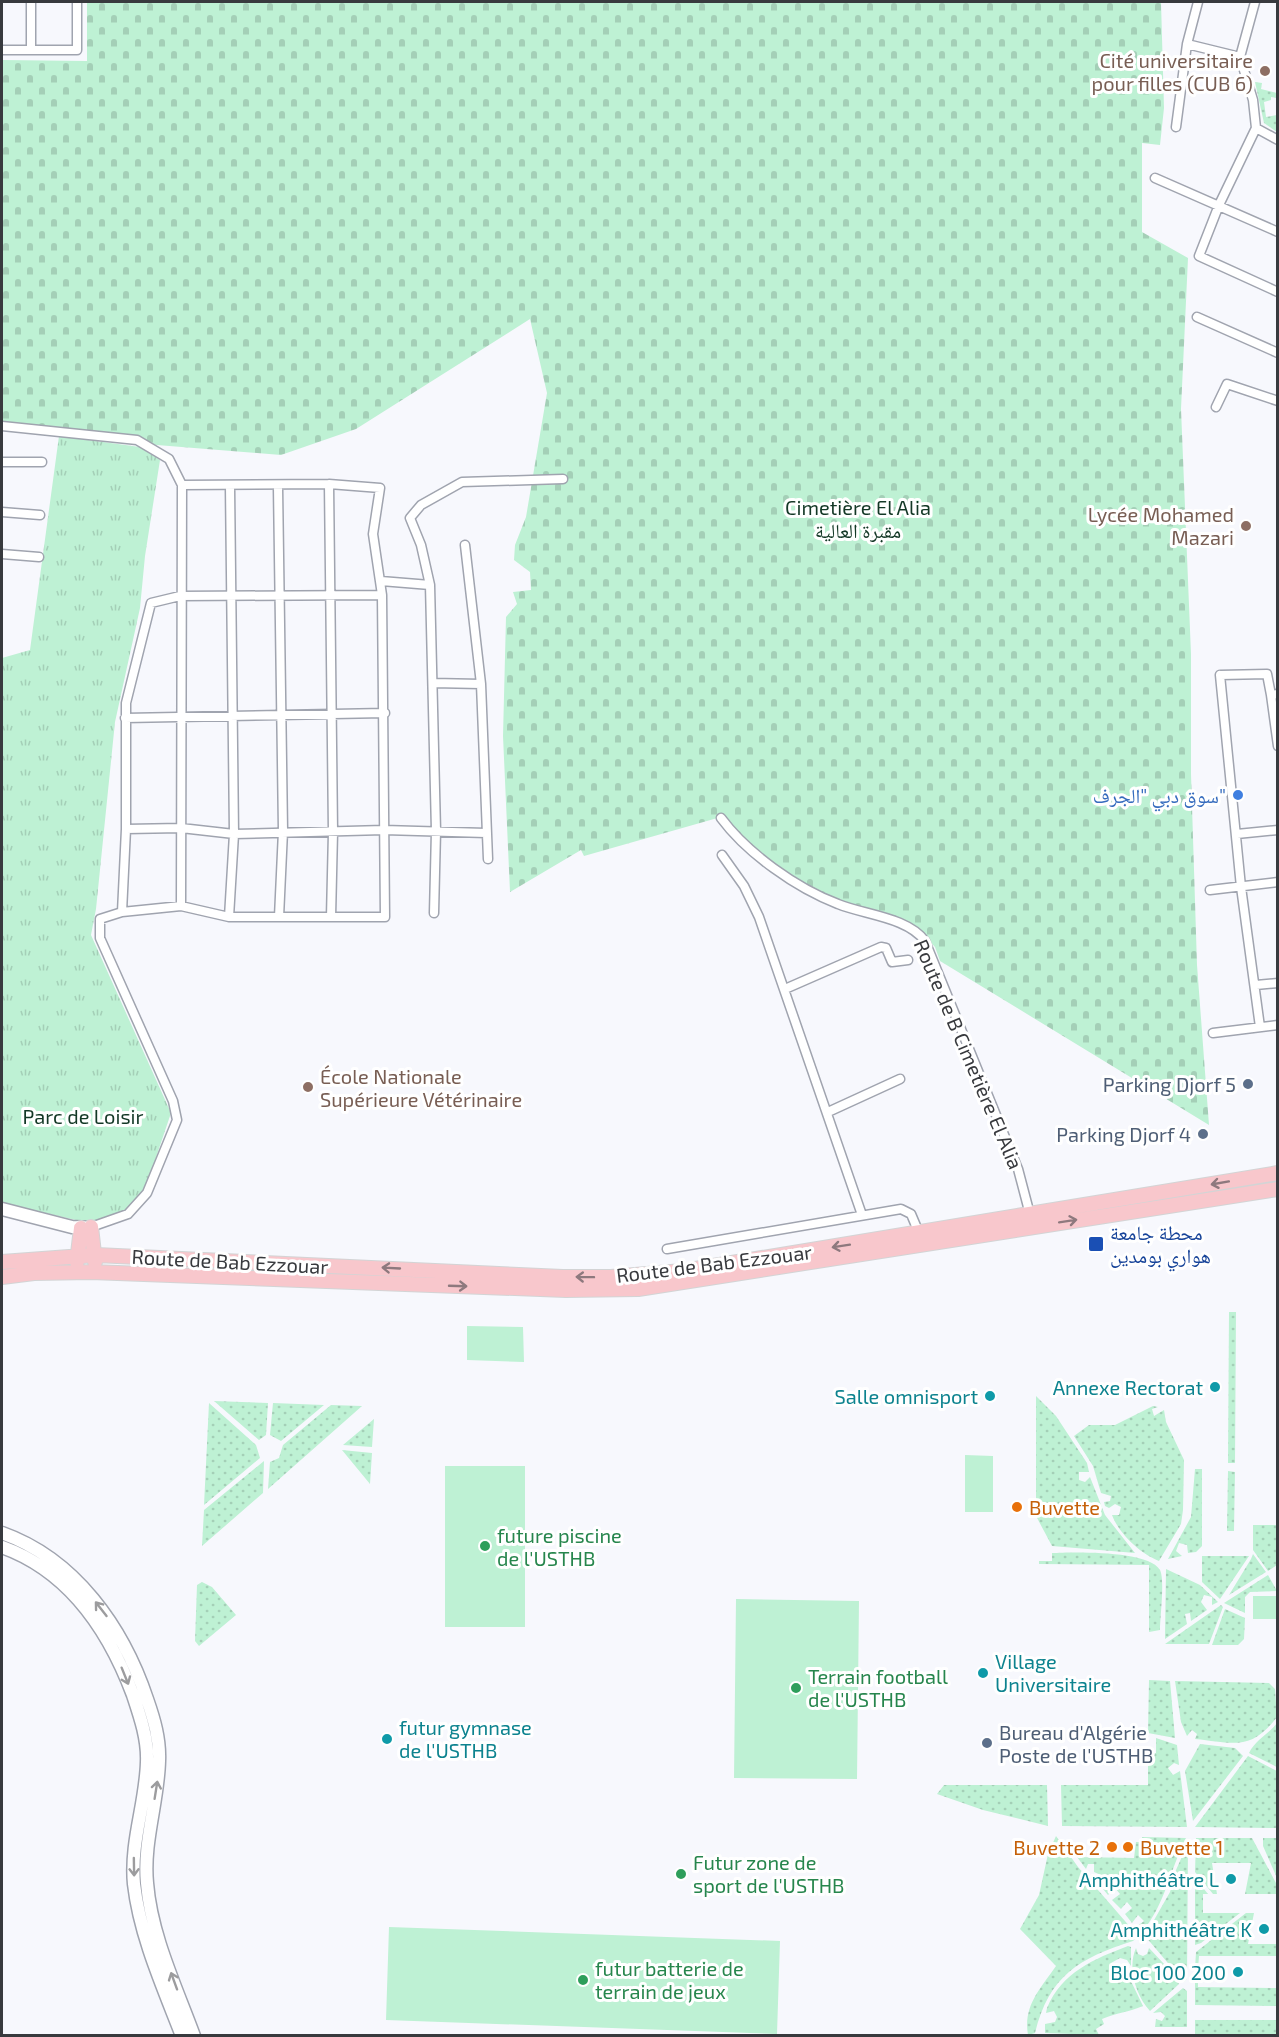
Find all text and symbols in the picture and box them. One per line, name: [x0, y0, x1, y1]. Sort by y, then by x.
place label: Cité universitaire pour filles (CUB 6): [1092, 48, 1253, 95]
marker: Cité universitaire pour filles (CUB 6): [1258, 64, 1272, 78]
park label: Cimetière El Alia مقبرة العالية: [785, 495, 931, 543]
place label: Lycée Mohamed Mazari: [1088, 502, 1234, 549]
marker: Lycée Mohamed Mazari: [1239, 519, 1253, 533]
place label: سوق دبي "الجرف": [1093, 783, 1226, 812]
marker: سوق دبي "الجرف": [1231, 788, 1245, 802]
street label: Route de B Cimetière El Alia: [910, 936, 1028, 1172]
place label: École Nationale Supérieure Vétérinaire: [320, 1064, 522, 1111]
place label: Parking Djorf 5: [1103, 1072, 1236, 1096]
marker: Parking Djorf 5: [1241, 1077, 1255, 1091]
marker: École Nationale Supérieure Vétérinaire: [301, 1080, 315, 1094]
park label: Parc de Loisir: [22, 1104, 144, 1128]
place label: Parking Djorf 4: [1056, 1122, 1191, 1146]
marker: Parking Djorf 4: [1196, 1127, 1210, 1141]
one-way arrow: [1210, 1178, 1230, 1189]
one-way arrow: [1058, 1215, 1077, 1226]
place label: محطة جامعة هواري بومدين: [1110, 1220, 1211, 1272]
marker: محطة جامعة هواري بومدين: [1087, 1235, 1105, 1253]
street label: Route de Bab Ezzouar: [615, 1239, 813, 1287]
one-way arrow: [832, 1241, 851, 1252]
street label: Route de Bab Ezzouar: [131, 1244, 329, 1278]
one-way arrow: [381, 1263, 401, 1274]
one-way arrow: [576, 1271, 596, 1283]
one-way arrow: [448, 1280, 468, 1292]
place label: Annexe Rectorat: [1053, 1375, 1203, 1399]
marker: Annexe Rectorat: [1208, 1380, 1222, 1394]
place label: Salle omnisport: [835, 1384, 978, 1408]
marker: Salle omnisport: [983, 1389, 997, 1403]
place label: Buvette: [1029, 1495, 1100, 1519]
marker: Buvette: [1010, 1500, 1024, 1514]
place label: future piscine de l'USTHB: [497, 1523, 622, 1570]
marker: future piscine de l'USTHB: [478, 1539, 492, 1553]
one-way arrow: [95, 1601, 108, 1617]
place label: Village Universitaire: [995, 1649, 1111, 1696]
place label: Terrain football de l'USTHB: [808, 1664, 948, 1711]
one-way arrow: [120, 1666, 131, 1685]
marker: Village Universitaire: [976, 1666, 990, 1680]
marker: Terrain football de l'USTHB: [789, 1681, 803, 1695]
place label: futur gymnase de l'USTHB: [399, 1715, 532, 1762]
place label: Bureau d'Algérie Poste de l'USTHB: [999, 1720, 1153, 1767]
marker: futur gymnase de l'USTHB: [380, 1732, 394, 1746]
marker: Bureau d'Algérie Poste de l'USTHB: [980, 1736, 994, 1750]
one-way arrow: [150, 1781, 161, 1801]
place label: Buvette 2: [1013, 1835, 1100, 1859]
place label: Buvette 1: [1140, 1835, 1223, 1859]
marker: Buvette 2: [1105, 1840, 1119, 1854]
marker: Buvette 1: [1121, 1840, 1135, 1854]
place label: Futur zone de sport de l'USTHB: [693, 1850, 845, 1897]
one-way arrow: [128, 1856, 139, 1876]
marker: Futur zone de sport de l'USTHB: [674, 1867, 688, 1881]
place label: Amphithéâtre L: [1079, 1867, 1219, 1891]
marker: Amphithéâtre L: [1224, 1872, 1238, 1886]
place label: Amphithéâtre K: [1111, 1917, 1252, 1941]
marker: Amphithéâtre K: [1257, 1922, 1271, 1936]
place label: futur batterie de terrain de jeux: [595, 1956, 744, 2003]
place label: Bloc 100 200: [1110, 1960, 1226, 1984]
marker: Bloc 100 200: [1231, 1965, 1245, 1979]
one-way arrow: [168, 1972, 179, 1990]
marker: futur batterie de terrain de jeux: [576, 1973, 590, 1987]

